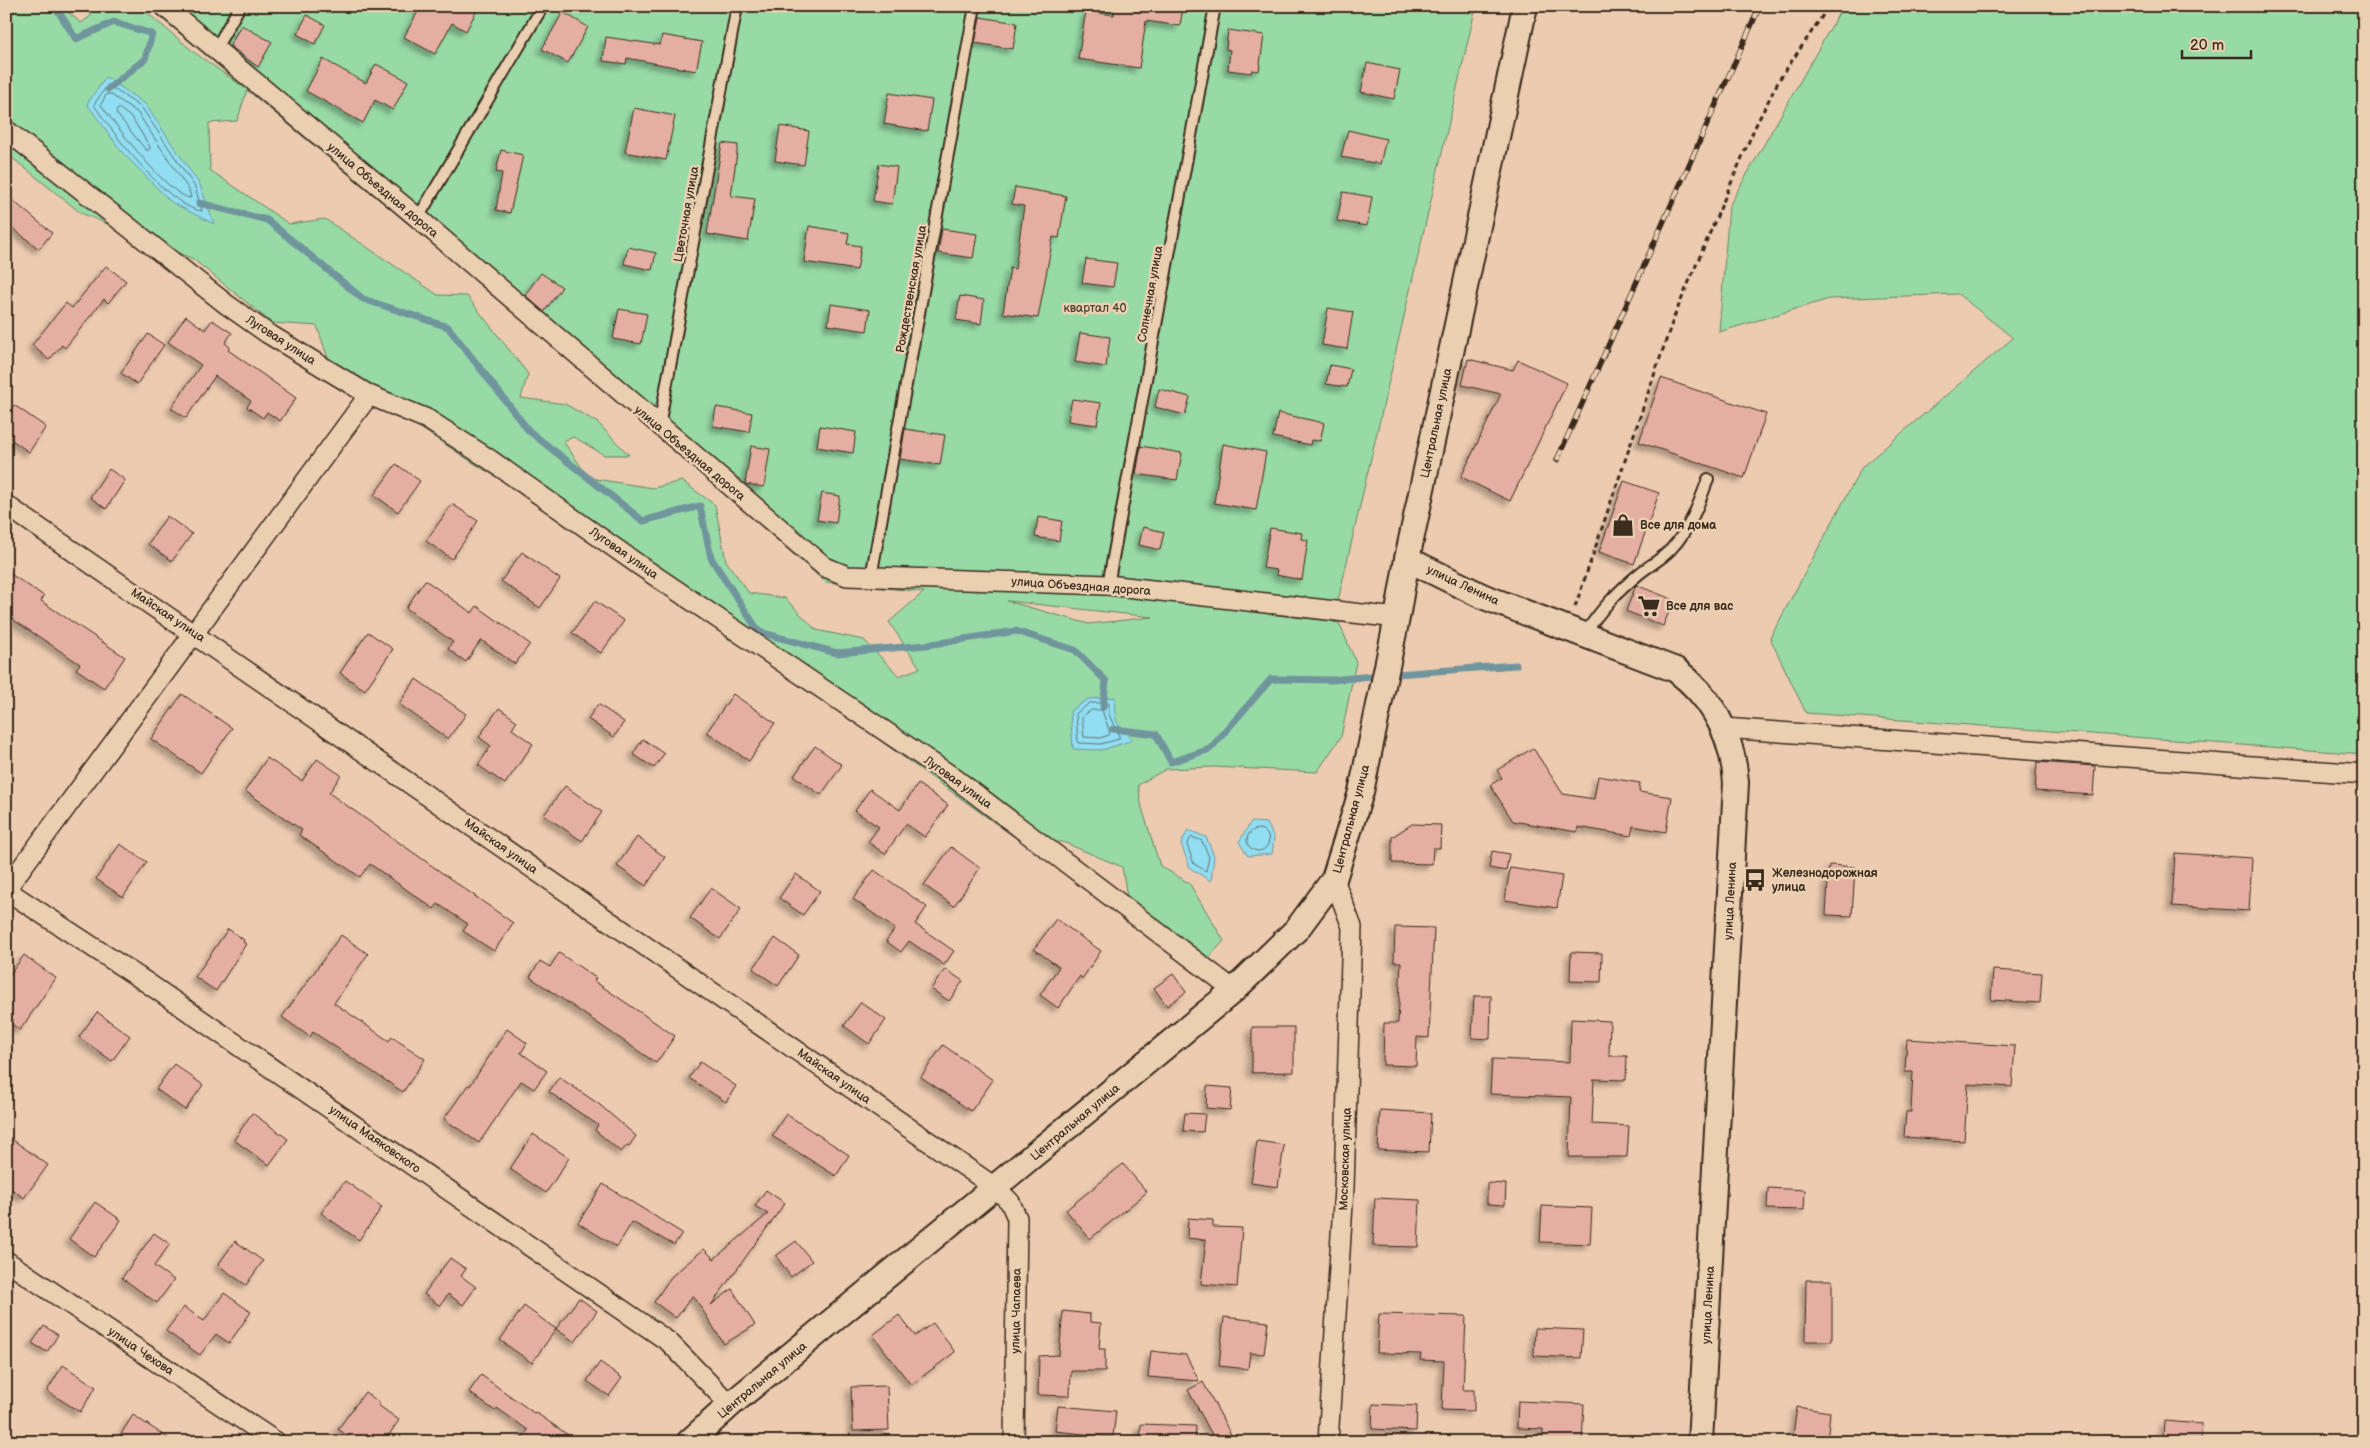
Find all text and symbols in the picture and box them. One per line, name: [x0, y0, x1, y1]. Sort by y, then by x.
scale bar: [2182, 28, 2251, 60]
text: 20 m: [2190, 36, 2224, 55]
street label: улица Объездная дорога: [324, 140, 441, 241]
street label: Цветочная улица: [671, 165, 702, 263]
street label: Рождественская улица: [893, 224, 930, 354]
street label: Солнечная улица: [1135, 245, 1166, 344]
park label: квартал 40: [1063, 301, 1127, 316]
street label: Луговая улица: [242, 312, 318, 369]
street label: Центральная улица: [1418, 367, 1455, 479]
street label: улица Объездная дорога: [631, 403, 748, 504]
shop icon: Все для дома: [1610, 512, 1636, 538]
place label: Все для дома: [1640, 518, 1717, 533]
street label: Луговая улица: [586, 524, 661, 583]
street label: улица Ленина: [1424, 562, 1501, 609]
street label: улица Объездная дорога: [1011, 574, 1151, 599]
street label: Майская улица: [128, 585, 208, 646]
supermarket icon: Все для вас: [1636, 593, 1662, 619]
place label: Все для вас: [1666, 599, 1733, 614]
street label: Луговая улица: [920, 752, 995, 812]
street label: Центральная улица: [1330, 763, 1373, 875]
street label: Майская улица: [461, 816, 540, 877]
street label: улица Ленина: [1721, 862, 1740, 940]
place label: Железнодорожная улица: [1772, 866, 1878, 895]
bus stop icon: Железнодорожная улица: [1742, 867, 1768, 893]
street label: Майская улица: [794, 1046, 873, 1107]
street label: Центральная улица: [1028, 1081, 1123, 1164]
street label: улица Маяковского: [326, 1102, 423, 1177]
street label: Московская улица: [1336, 1107, 1355, 1211]
street label: улица Ленина: [1699, 1266, 1718, 1344]
street label: улица Чапаева: [1008, 1268, 1025, 1354]
street label: улица Чехова: [105, 1324, 176, 1379]
street label: Центральная улица: [715, 1339, 810, 1422]

